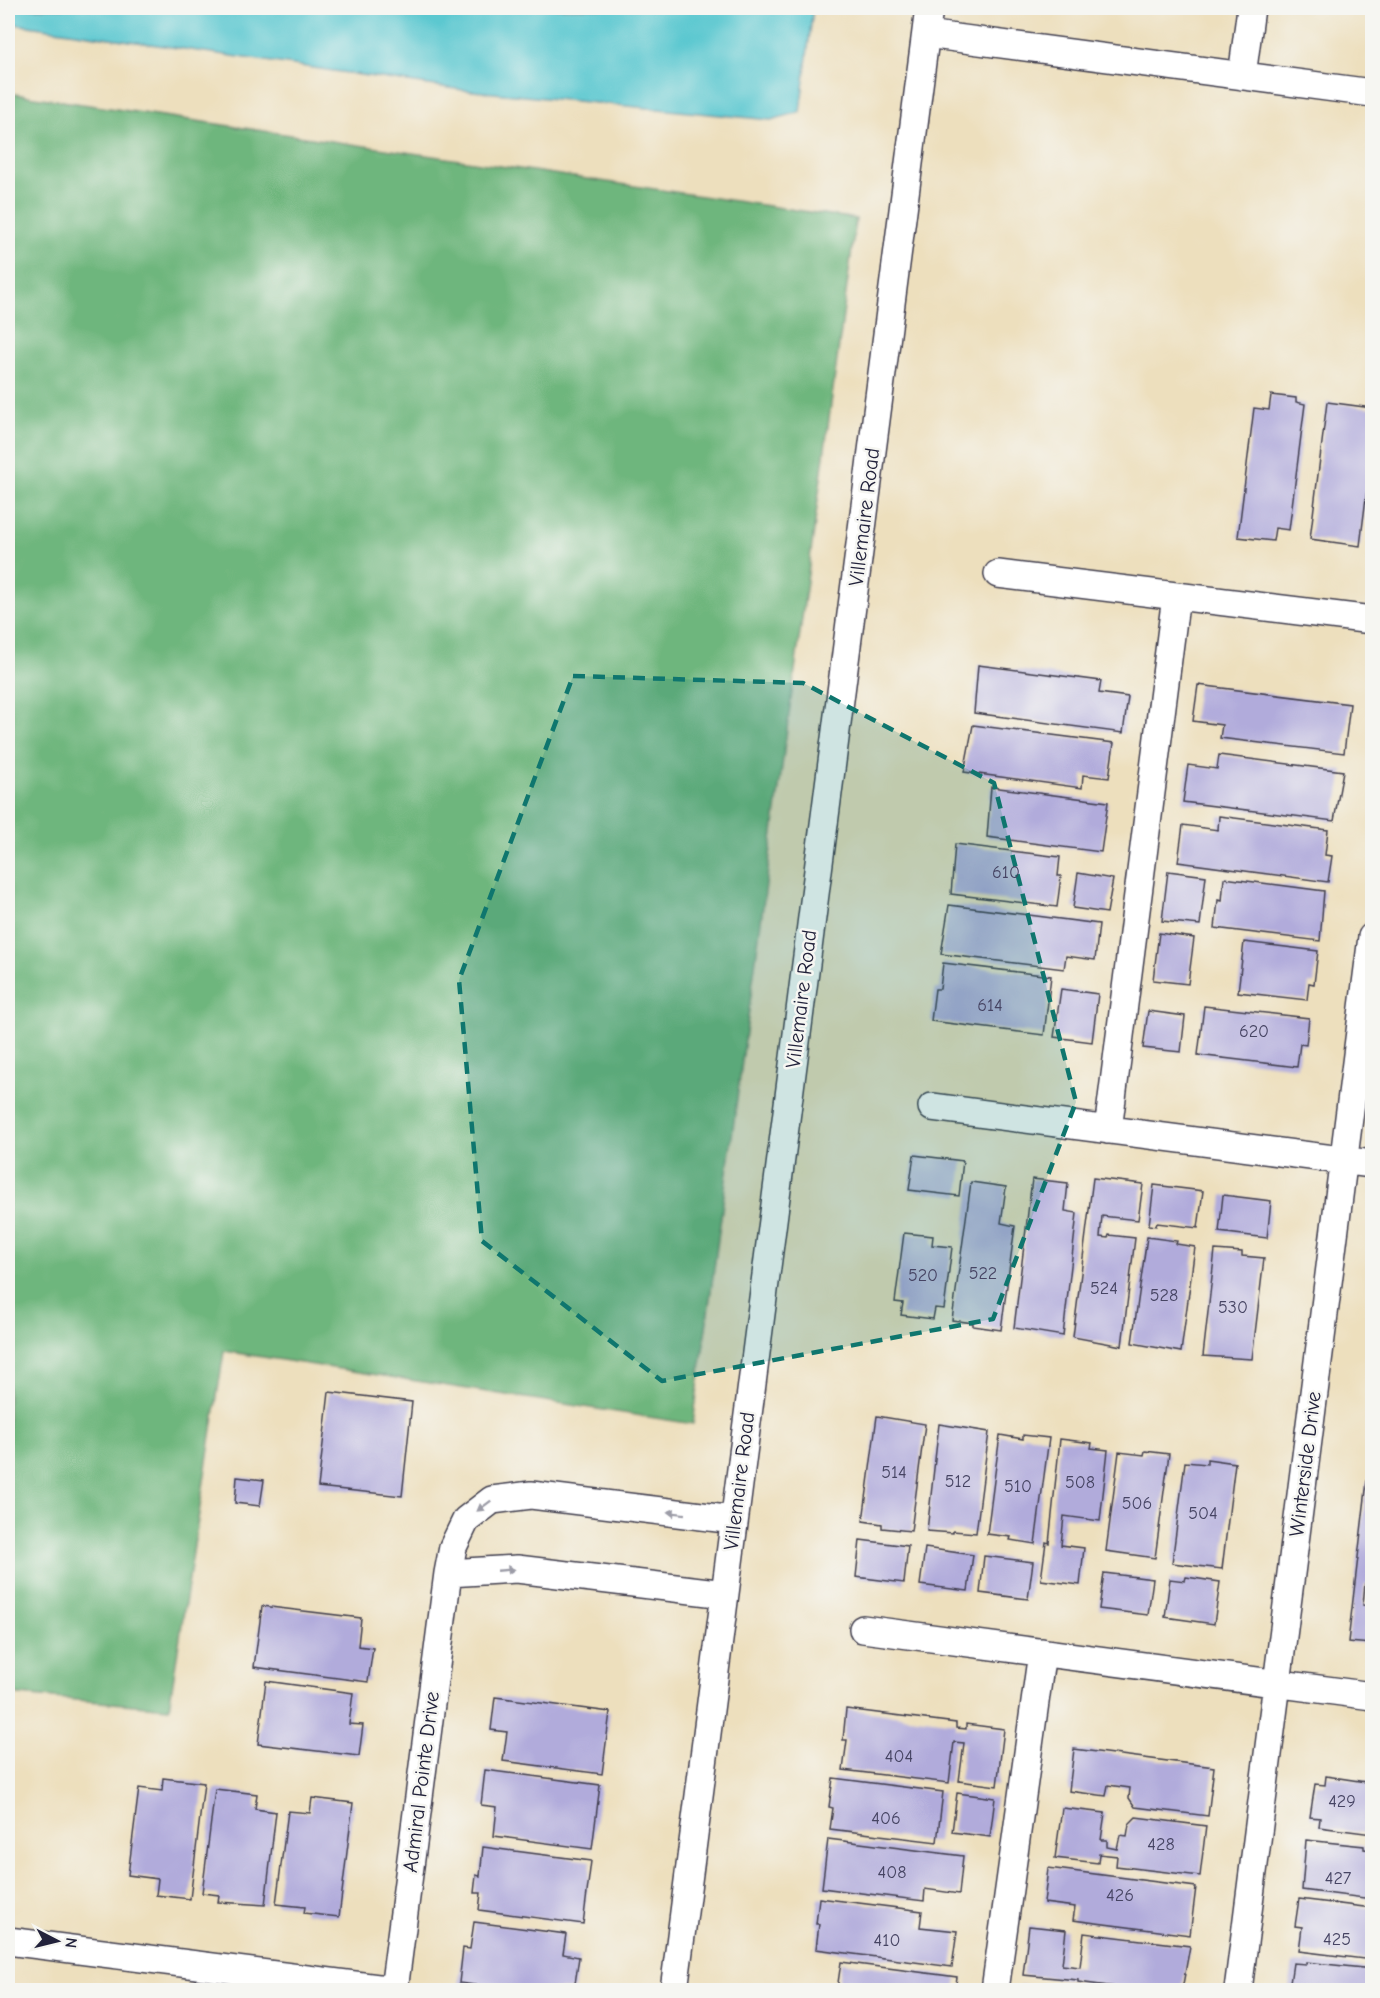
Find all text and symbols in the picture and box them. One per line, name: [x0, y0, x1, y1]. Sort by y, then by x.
street label: Villemaire Road: [844, 446, 884, 588]
house number: 610: [992, 862, 1020, 883]
street label: Villemaire Road: [781, 928, 821, 1070]
house number: 614: [977, 995, 1003, 1016]
house number: 620: [1239, 1021, 1269, 1042]
house number: 522: [969, 1263, 997, 1284]
house number: 520: [908, 1265, 938, 1286]
house number: 524: [1090, 1278, 1118, 1299]
house number: 528: [1150, 1285, 1178, 1306]
house number: 530: [1218, 1297, 1248, 1318]
street label: Winterside Drive: [1284, 1390, 1326, 1538]
street label: Villemaire Road: [719, 1410, 759, 1552]
house number: 514: [881, 1462, 907, 1483]
house number: 512: [945, 1471, 971, 1492]
house number: 508: [1065, 1472, 1095, 1493]
house number: 510: [1004, 1476, 1032, 1497]
house number: 506: [1122, 1493, 1152, 1514]
one-way arrow: [477, 1500, 493, 1512]
house number: 504: [1188, 1503, 1218, 1524]
one-way arrow: [666, 1508, 685, 1518]
one-way arrow: [497, 1565, 516, 1575]
street label: Admiral Pointe Drive: [398, 1690, 444, 1874]
house number: 404: [885, 1746, 913, 1767]
house number: 429: [1328, 1791, 1356, 1812]
house number: 406: [871, 1808, 901, 1829]
house number: 428: [1147, 1834, 1175, 1855]
house number: 408: [878, 1862, 906, 1883]
house number: 427: [1325, 1868, 1352, 1889]
house number: 426: [1106, 1885, 1134, 1906]
north arrow: [27, 1911, 87, 1971]
house number: 425: [1323, 1929, 1351, 1950]
house number: 410: [874, 1930, 900, 1951]
text: N: [61, 1936, 80, 1949]

